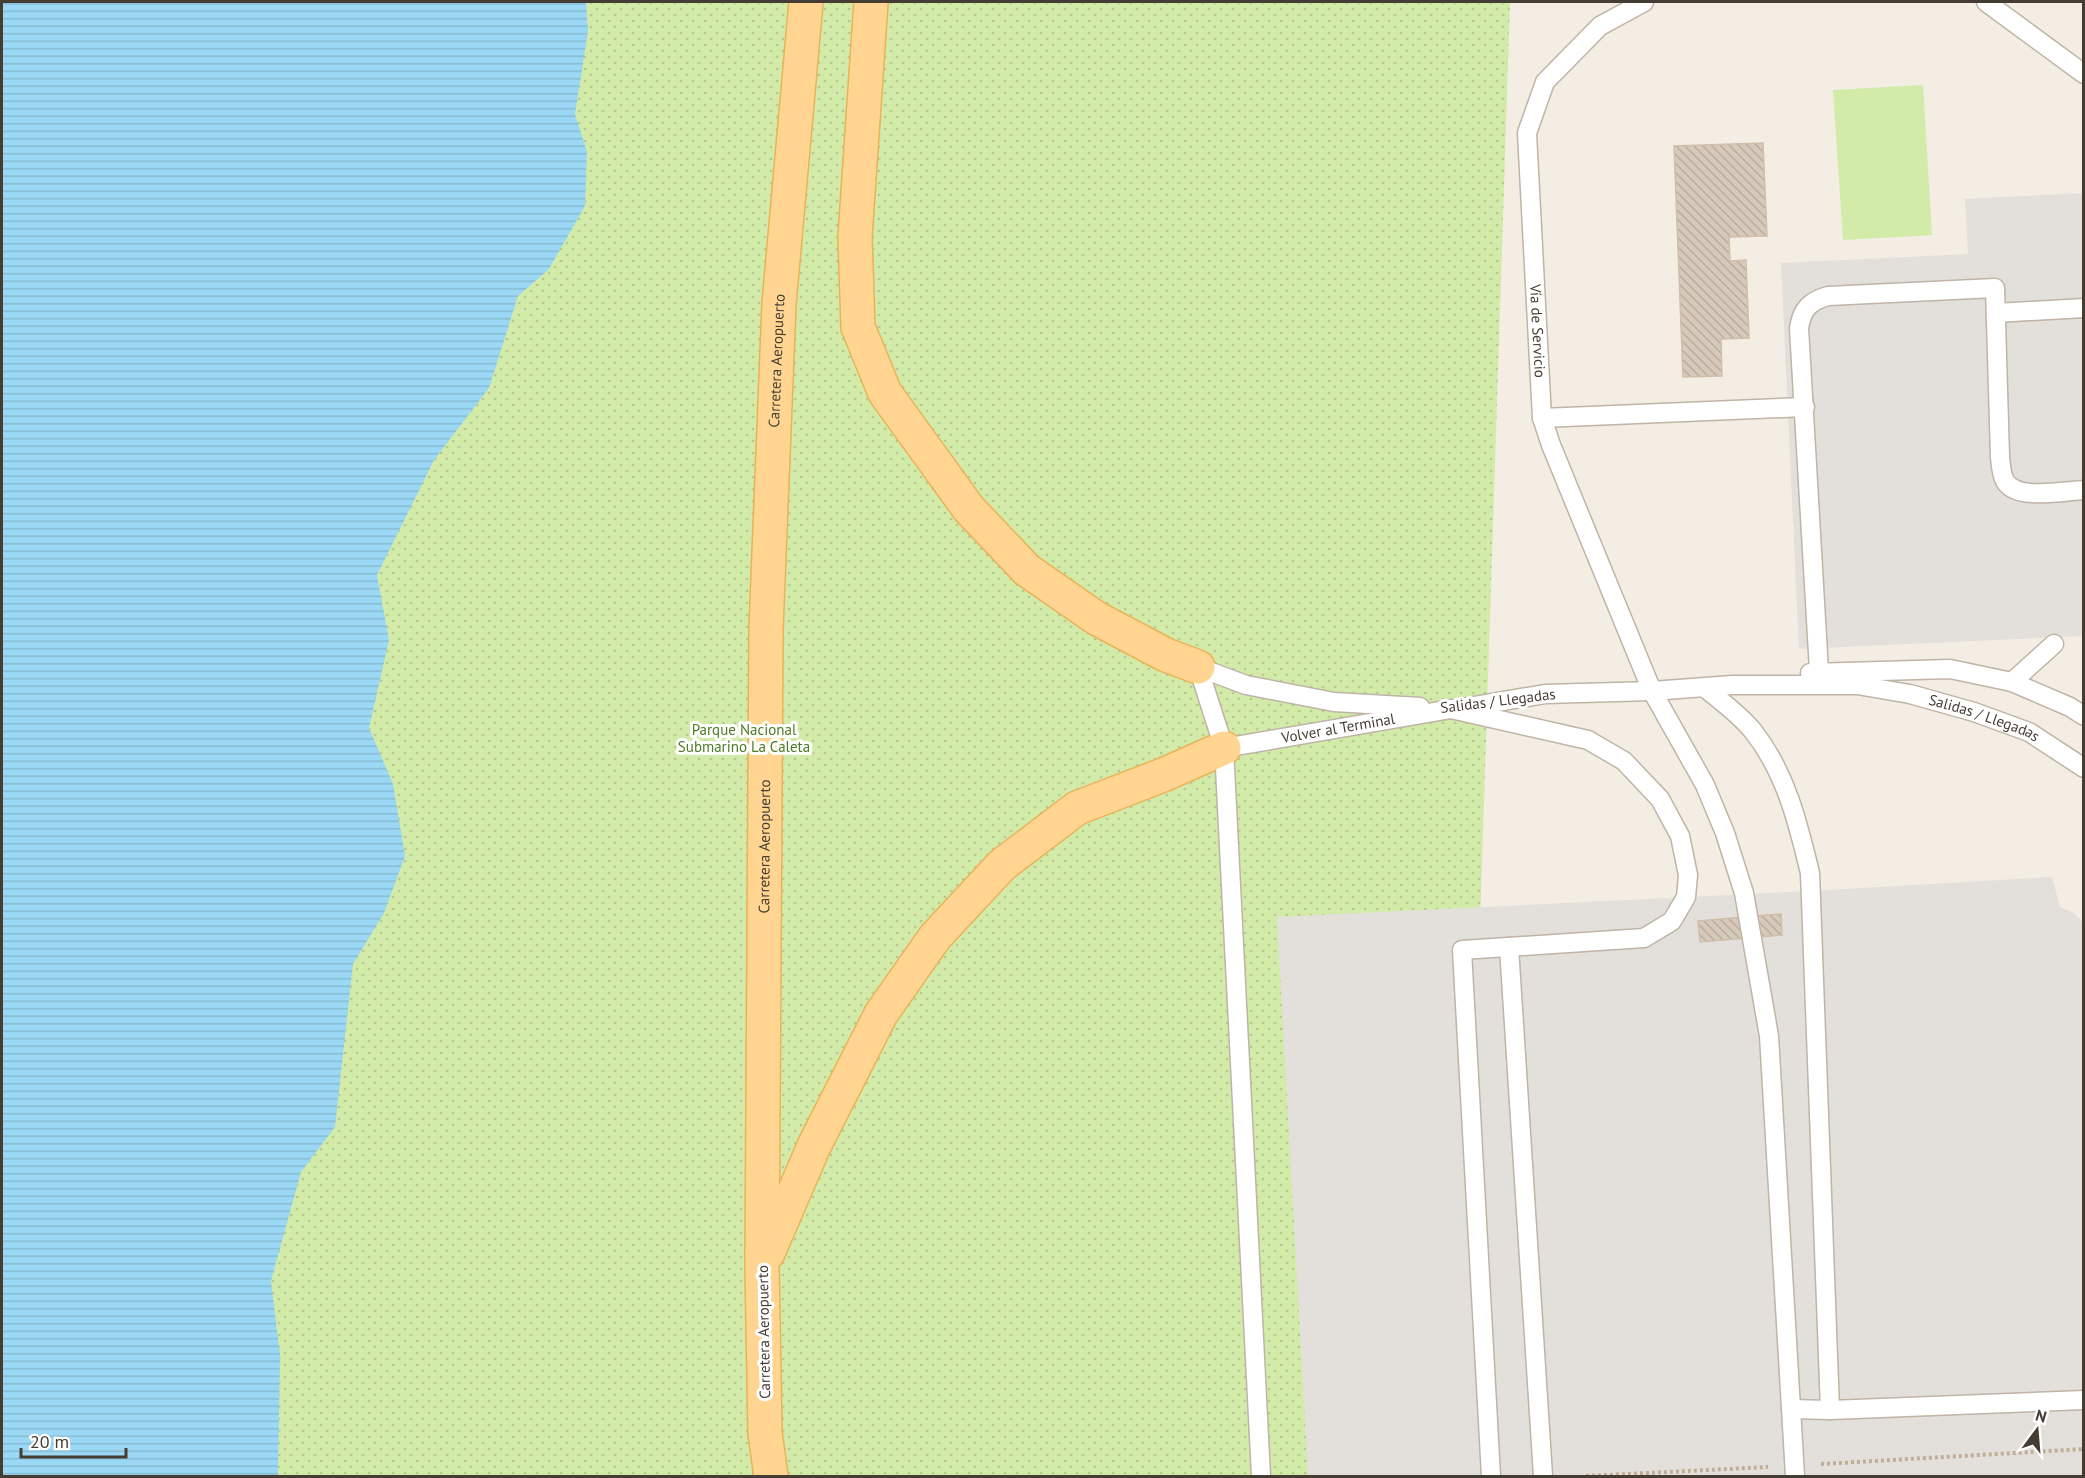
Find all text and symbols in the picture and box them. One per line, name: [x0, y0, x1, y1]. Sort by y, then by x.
street label: Vía de Servicio: [1526, 283, 1550, 378]
street label: Carretera Aeropuerto: [764, 293, 789, 428]
street label: Salidas / Llegadas: [1439, 684, 1557, 717]
street label: Salidas / Llegadas: [1927, 690, 2044, 745]
street label: Volver al Terminal: [1279, 709, 1397, 747]
park label: Parque Nacional Submarino La Caleta: [678, 720, 810, 756]
street label: Carretera Aeropuerto: [754, 779, 774, 914]
street label: Carretera Aeropuerto: [753, 1265, 774, 1399]
north arrow: [2007, 1400, 2067, 1460]
text: N: [2033, 1405, 2049, 1427]
scale bar: [21, 1421, 126, 1459]
text: 20 m: [30, 1430, 69, 1453]

